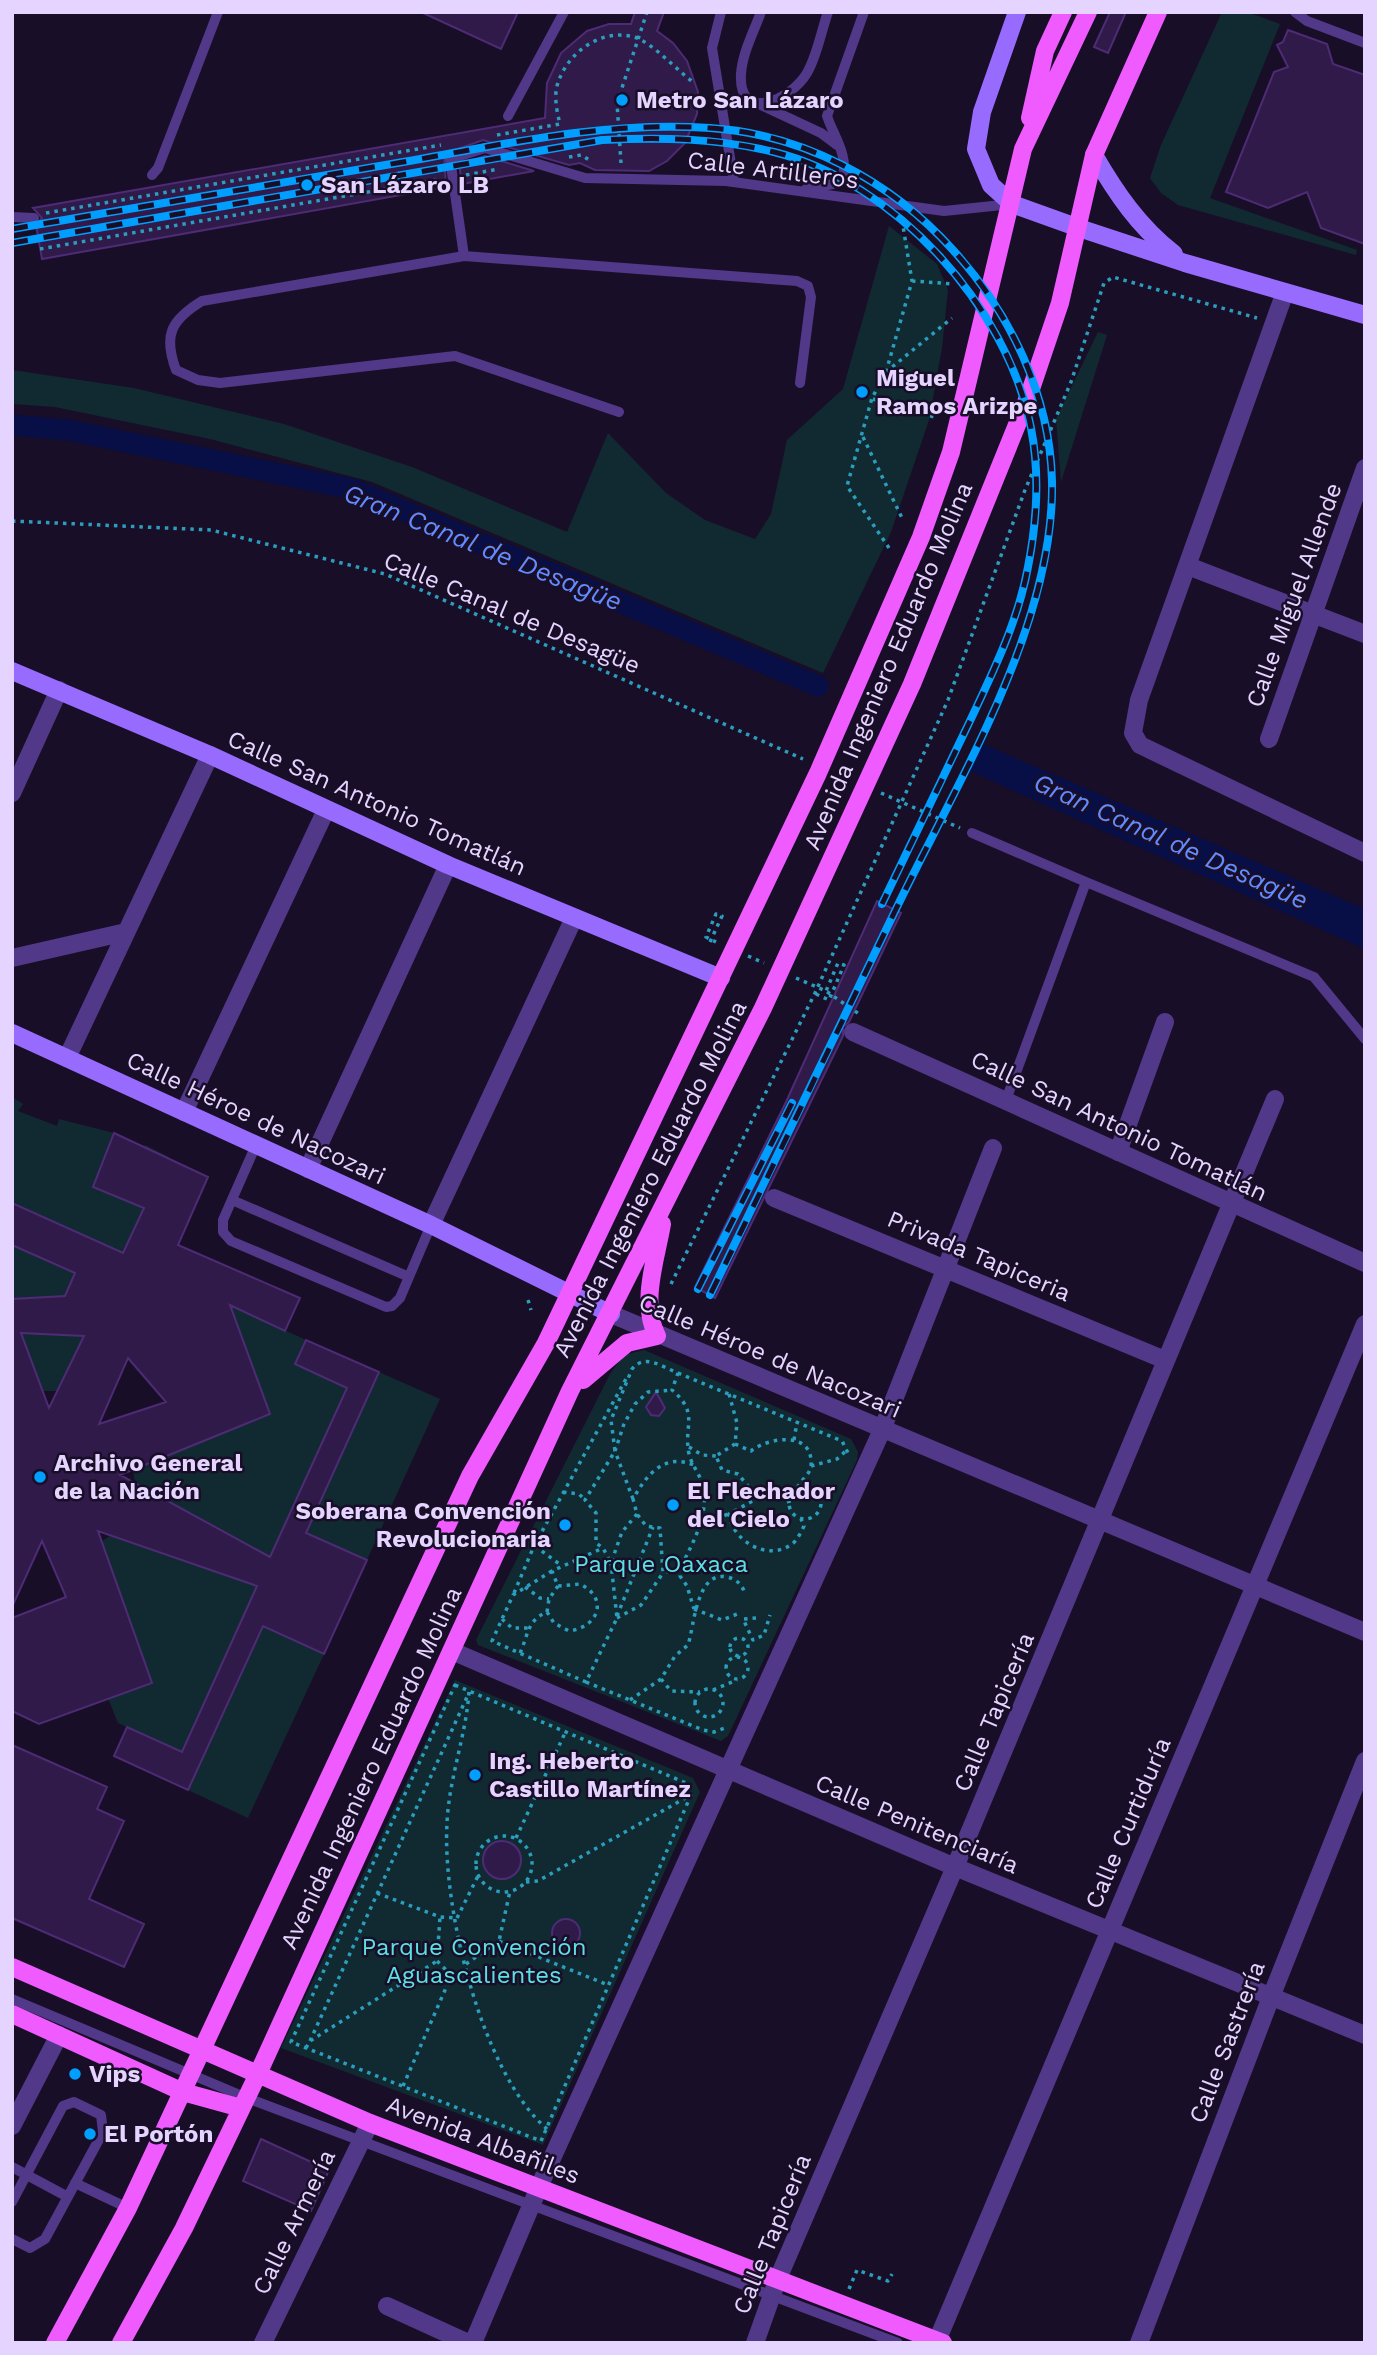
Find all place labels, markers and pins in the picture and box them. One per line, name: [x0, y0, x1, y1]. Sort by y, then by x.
place label: Metro San Lázaro: [636, 86, 844, 114]
marker: Metro San Lázaro: [614, 92, 630, 108]
place label: San Lázaro LB: [321, 171, 489, 199]
marker: San Lázaro LB: [299, 177, 315, 193]
place label: Miguel Ramos Arizpe: [876, 364, 1038, 420]
marker: Miguel Ramos Arizpe: [854, 384, 870, 400]
place label: Archivo General de la Nación: [54, 1449, 242, 1505]
marker: Archivo General de la Nación: [32, 1469, 48, 1485]
place label: El Flechador del Cielo: [687, 1477, 836, 1533]
place label: Soberana Convención Revolucionaria: [296, 1497, 551, 1553]
marker: El Flechador del Cielo: [665, 1497, 681, 1513]
marker: Soberana Convención Revolucionaria: [557, 1517, 573, 1533]
place label: Ing. Heberto Castillo Martínez: [489, 1747, 691, 1803]
marker: Ing. Heberto Castillo Martínez: [467, 1767, 483, 1783]
place label: Vips: [89, 2060, 140, 2088]
marker: Vips: [67, 2066, 83, 2082]
place label: El Portón: [104, 2120, 213, 2148]
marker: El Portón: [82, 2126, 98, 2142]

